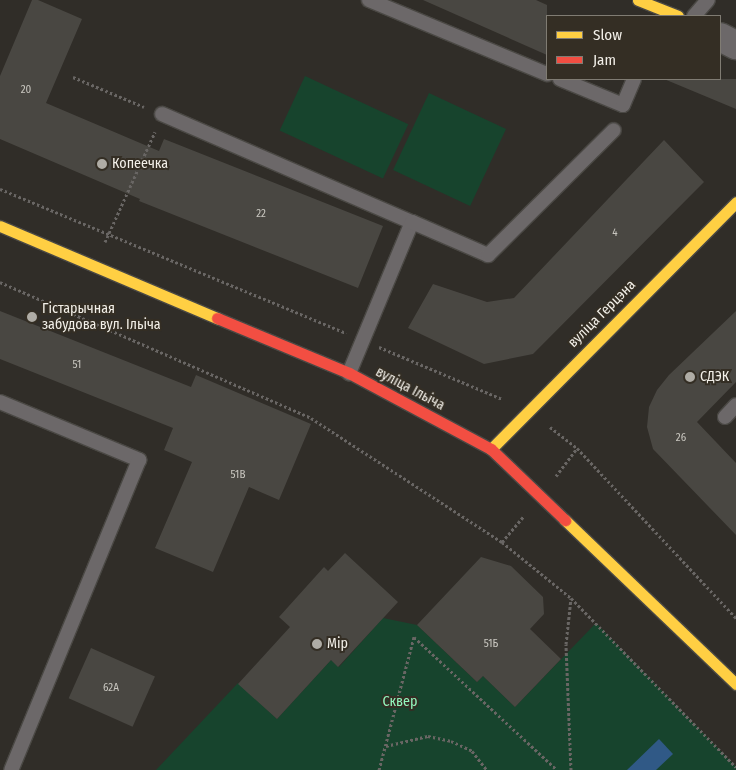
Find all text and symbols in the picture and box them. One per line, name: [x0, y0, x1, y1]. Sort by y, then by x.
legend: [546, 15, 721, 80]
text: Slow: [593, 26, 622, 44]
text: Jam: [593, 51, 616, 69]
house number: 20: [21, 83, 31, 97]
place label: Копеечка: [112, 156, 168, 172]
marker: Копеечка: [96, 158, 108, 170]
house number: 22: [256, 207, 266, 221]
house number: 4: [612, 226, 618, 240]
street label: вуліца Герцэна: [565, 277, 639, 351]
place label: Гістарычная забудова вул. Ільіча: [42, 301, 161, 334]
marker: Гістарычная забудова вул. Ільіча: [26, 311, 38, 323]
house number: 51: [73, 358, 81, 372]
street label: вуліца Ільіча: [373, 364, 447, 414]
place label: СДЭК: [700, 369, 729, 385]
marker: СДЭК: [684, 371, 696, 383]
house number: 26: [676, 431, 686, 445]
house number: 51В: [231, 468, 245, 482]
place label: Мір: [327, 636, 348, 652]
house number: 51Б: [484, 637, 498, 651]
marker: Мір: [311, 638, 323, 650]
house number: 62А: [103, 681, 119, 695]
park label: Сквер: [383, 694, 417, 710]

